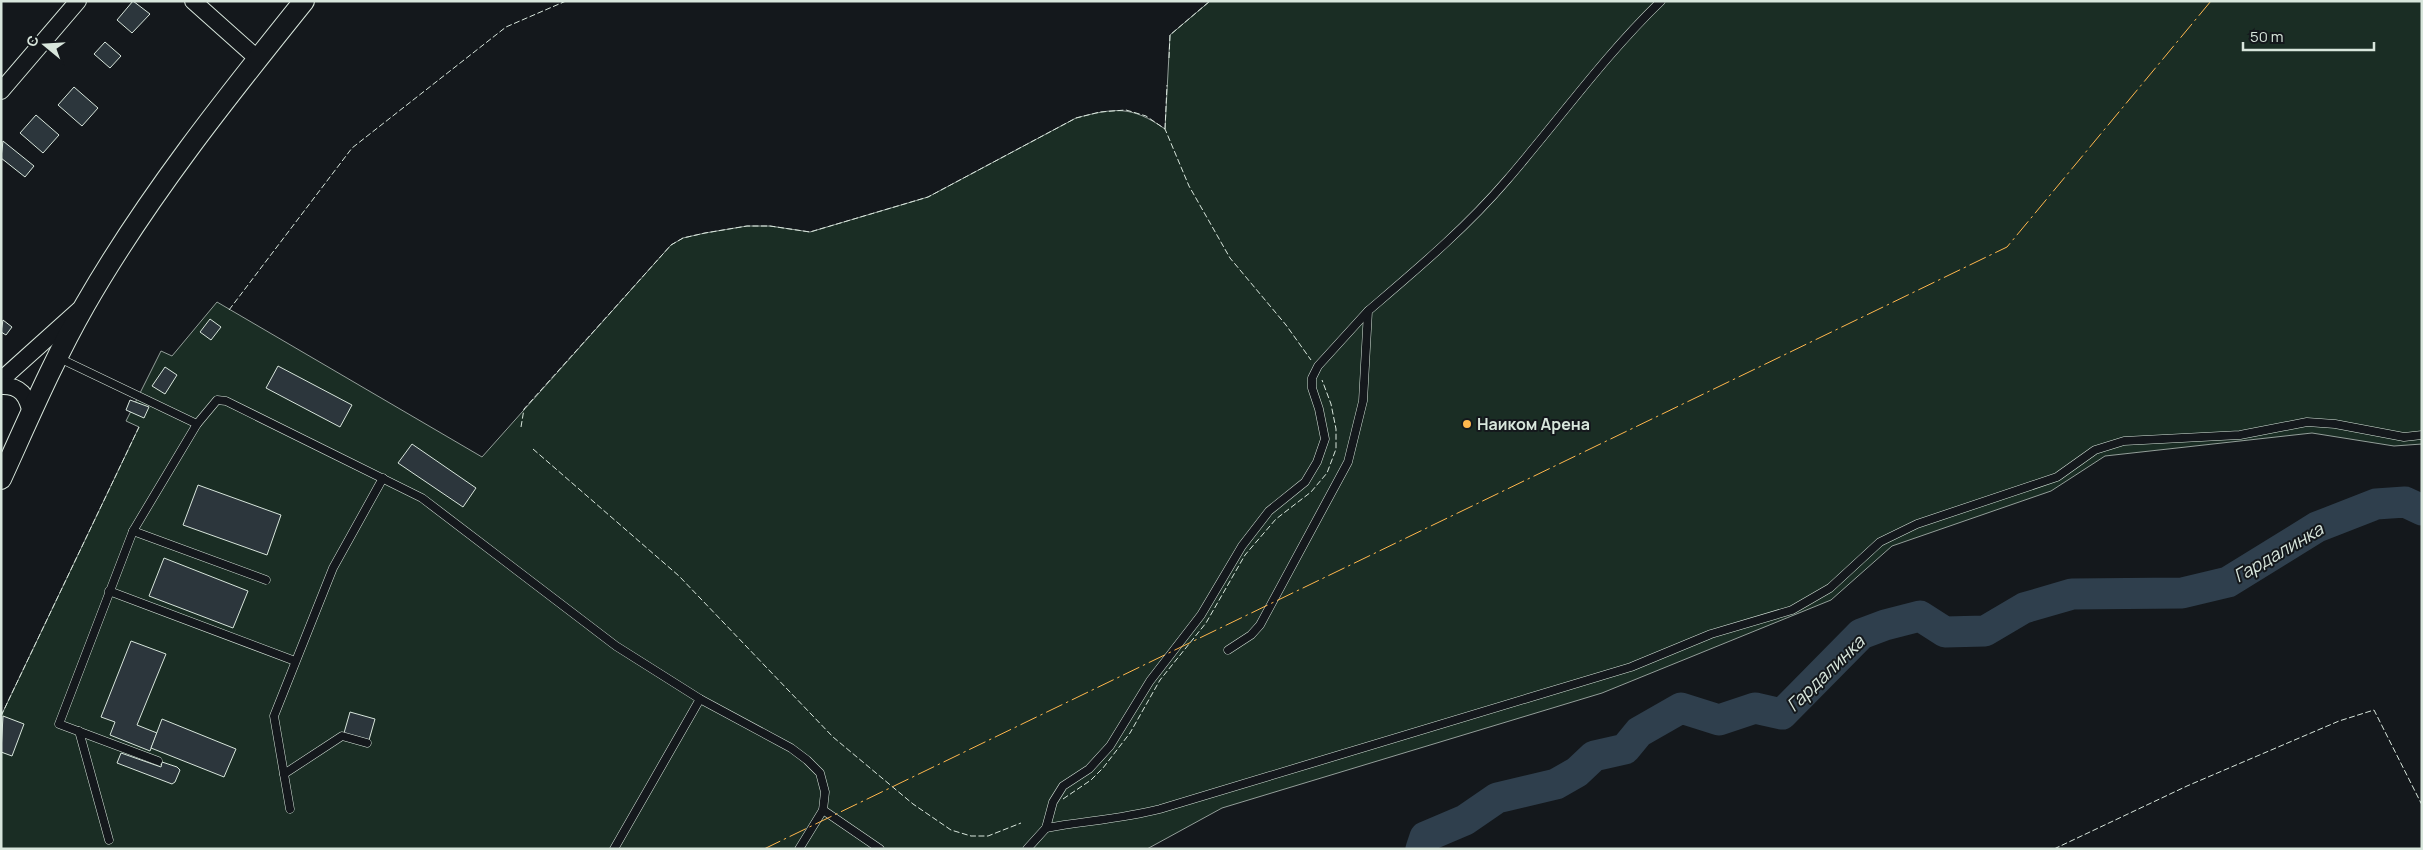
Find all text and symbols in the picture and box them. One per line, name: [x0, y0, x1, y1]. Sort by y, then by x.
north arrow: [20, 20, 70, 70]
scale bar: [2243, 20, 2374, 52]
text: 50 m: [2250, 26, 2284, 47]
text: С: [22, 33, 43, 49]
place label: Наиком Арена: [1477, 413, 1590, 435]
marker: Наиком Арена: [1461, 418, 1473, 430]
water label: Гардалинка: [2229, 516, 2328, 587]
water label: Гардалинка: [1781, 629, 1870, 716]

